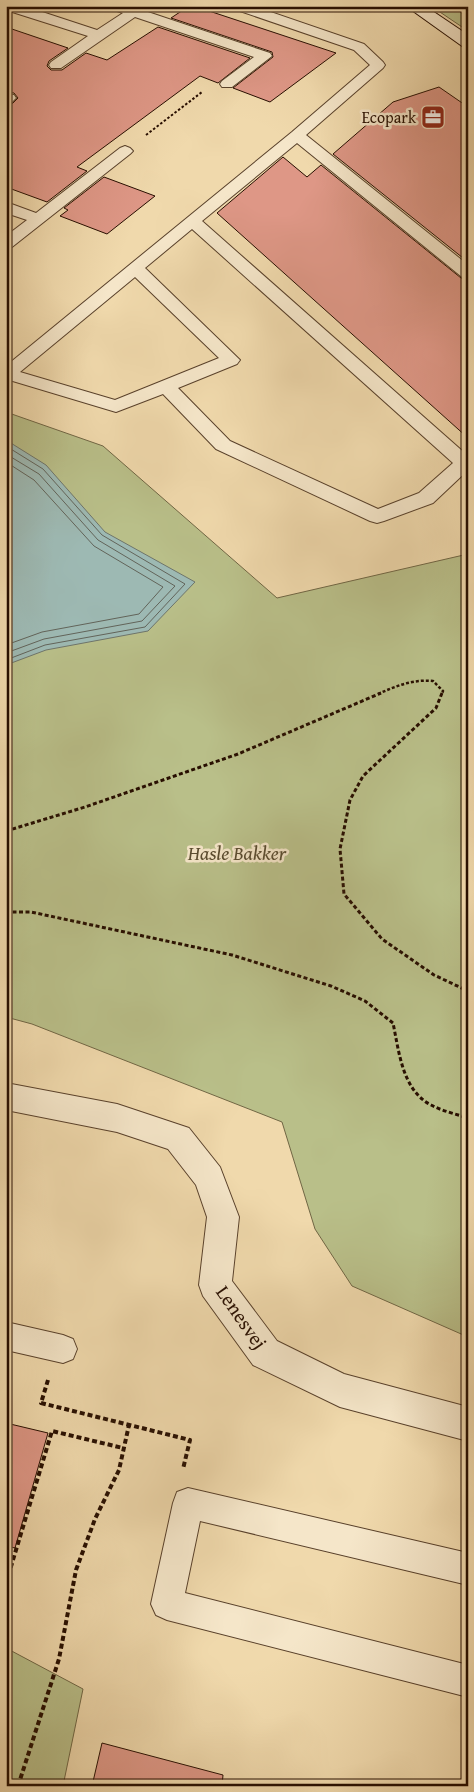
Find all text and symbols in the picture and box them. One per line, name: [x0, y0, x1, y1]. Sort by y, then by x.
office icon: Ecopark: [420, 104, 446, 130]
place label: Ecopark: [362, 105, 417, 129]
park label: Hasle Bakker: [187, 838, 287, 867]
street label: Lenesvej: [209, 1279, 275, 1355]

